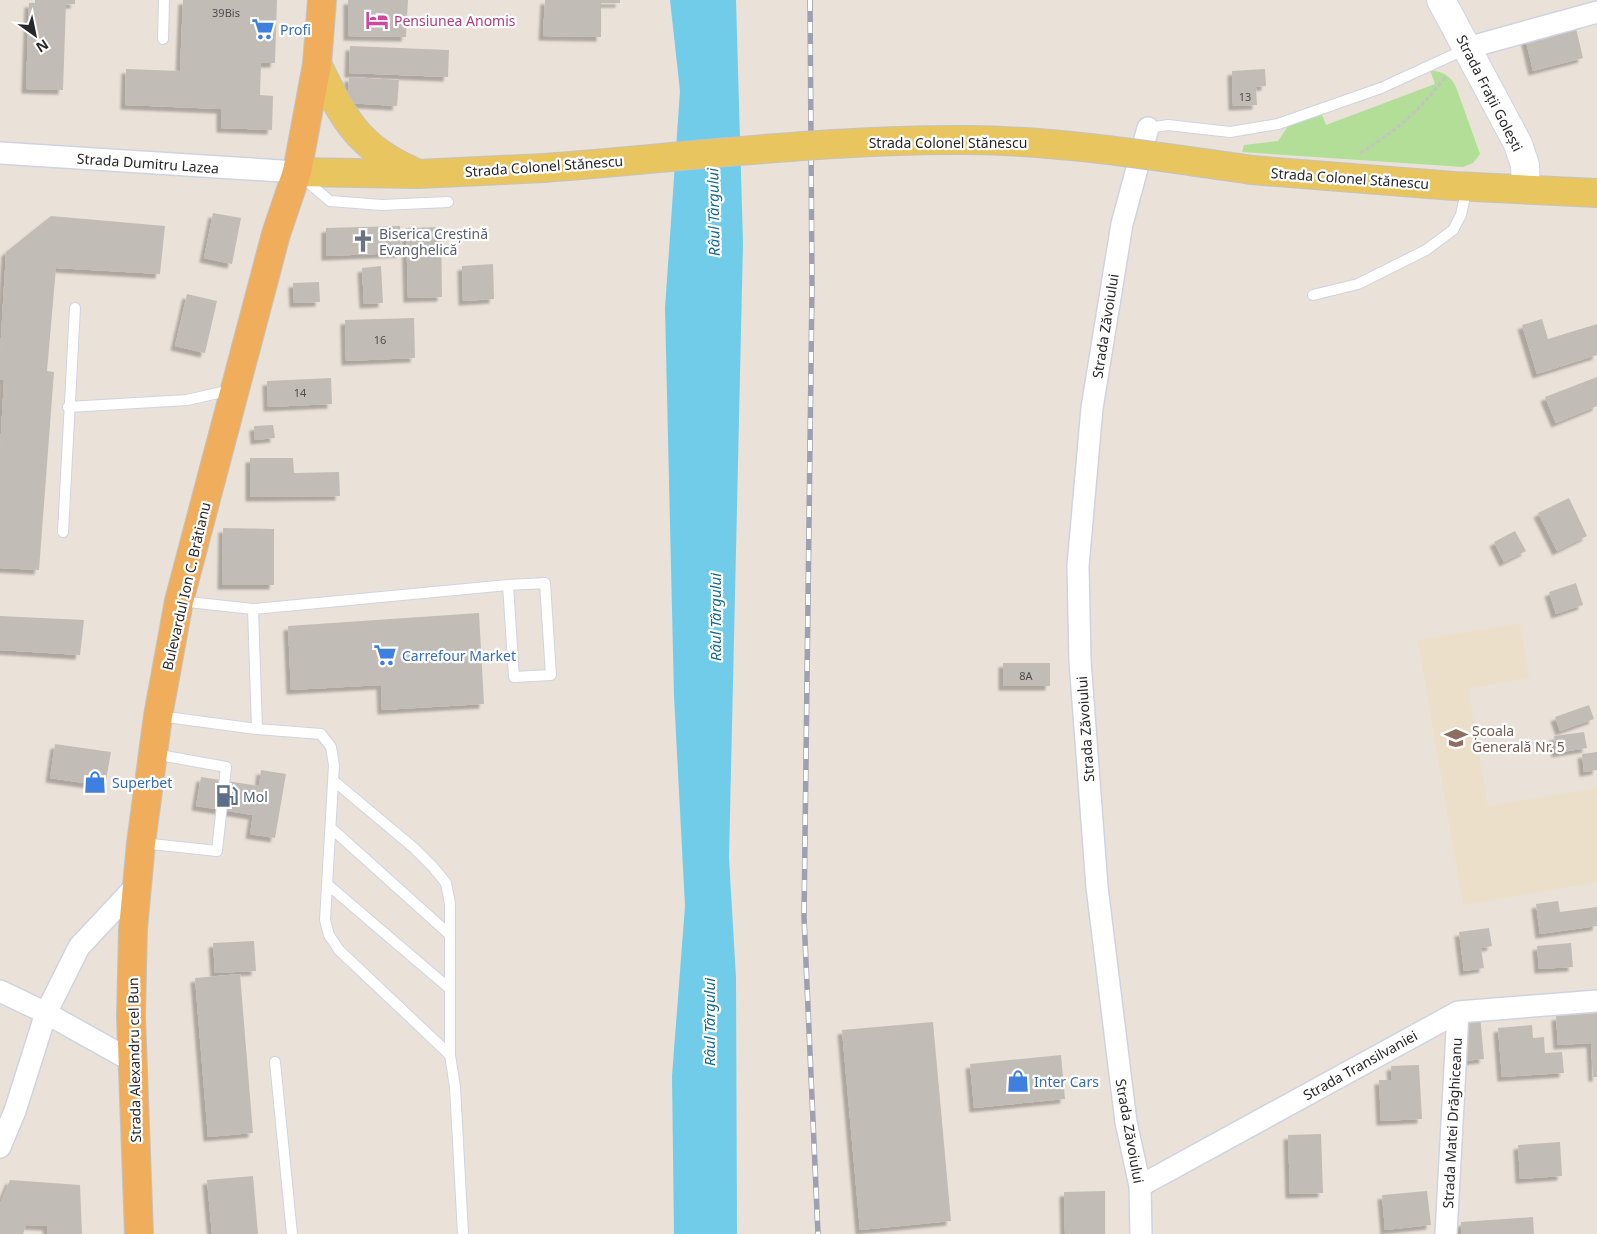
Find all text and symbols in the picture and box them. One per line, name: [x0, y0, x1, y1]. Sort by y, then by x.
house number: 39Bis: [212, 5, 240, 20]
hotel icon: Pensiunea Anomis: [364, 7, 390, 33]
north arrow: [10, 10, 60, 60]
place label: Pensiunea Anomis: [394, 11, 516, 30]
supermarket icon: Profi: [250, 16, 276, 42]
place label: Profi: [280, 20, 311, 39]
street label: Strada Frații Golești: [1452, 32, 1528, 154]
text: N: [32, 35, 52, 57]
house number: 13: [1239, 89, 1251, 104]
street label: Strada Colonel Stănescu: [869, 133, 1027, 152]
street label: Strada Dumitru Lazea: [76, 149, 220, 177]
street label: Strada Colonel Stănescu: [464, 151, 624, 181]
street label: Strada Colonel Stănescu: [1270, 163, 1430, 193]
water label: Râul Târgului: [702, 167, 724, 256]
place label: Biserica Creștină Evanghelică: [379, 224, 488, 259]
church icon: Biserica Creștină Evanghelică: [350, 228, 376, 254]
street label: Strada Zăvoiului: [1087, 272, 1123, 380]
house number: 16: [374, 332, 386, 347]
house number: 14: [294, 385, 307, 400]
street label: Bulevardul Ion C. Brătianu: [157, 500, 215, 672]
water label: Râul Târgului: [705, 572, 725, 661]
supermarket icon: Carrefour Market: [372, 642, 398, 668]
place label: Carrefour Market: [402, 646, 516, 665]
house number: 8A: [1019, 668, 1034, 683]
street label: Strada Zăvoiului: [1072, 676, 1098, 782]
place label: Școala Generală Nr. 5: [1472, 721, 1565, 756]
school or university icon: Școala Generală Nr. 5: [1443, 725, 1469, 751]
shop icon: Superbet: [82, 769, 108, 795]
place label: Superbet: [112, 773, 172, 792]
fuel station icon: Mol: [214, 783, 240, 809]
place label: Mol: [243, 787, 268, 806]
street label: Strada Alexandru cel Bun: [123, 977, 145, 1143]
water label: Râul Târgului: [699, 977, 719, 1066]
street label: Strada Transilvaniei: [1299, 1026, 1421, 1104]
street label: Strada Matei Drăghiceanu: [1438, 1037, 1466, 1209]
shop icon: Inter Cars: [1005, 1068, 1031, 1094]
place label: Inter Cars: [1034, 1072, 1099, 1091]
street label: Strada Zăvoiului: [1111, 1077, 1149, 1185]

